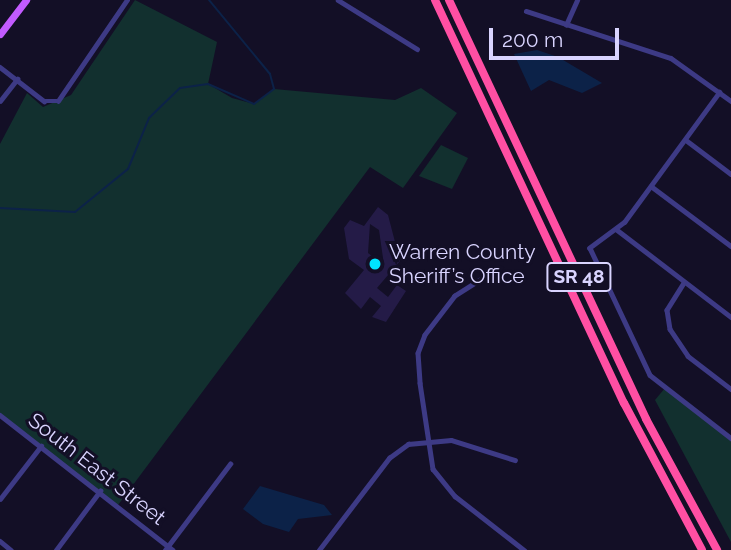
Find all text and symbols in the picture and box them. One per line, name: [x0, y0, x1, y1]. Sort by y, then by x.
scale bar: [493, 14, 622, 58]
text: 200 m: [502, 27, 563, 52]
place label: Warren County Sheriff’s Office: [389, 239, 536, 289]
marker: Warren County Sheriff’s Office: [367, 256, 383, 272]
road number: SR 48: [546, 262, 612, 292]
street label: South East Street: [23, 408, 171, 530]

